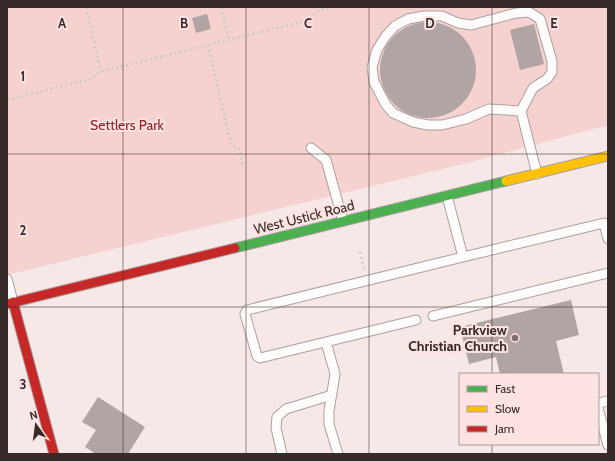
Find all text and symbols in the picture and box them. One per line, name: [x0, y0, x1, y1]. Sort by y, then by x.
text: A: [58, 15, 67, 31]
text: B: [180, 15, 188, 31]
text: C: [304, 15, 312, 31]
text: D: [425, 15, 435, 31]
text: E: [550, 15, 558, 31]
text: 1: [21, 68, 25, 84]
park label: Settlers Park: [90, 116, 165, 134]
street label: West Ustick Road: [252, 196, 356, 238]
text: 2: [20, 222, 27, 238]
place label: Parkview Christian Church: [408, 321, 508, 355]
marker: Parkview Christian Church: [510, 333, 520, 343]
legend: [459, 373, 599, 445]
text: 3: [19, 376, 27, 392]
text: Fast: [495, 381, 515, 396]
text: Slow: [495, 401, 520, 416]
north arrow: [16, 405, 56, 445]
text: N: [28, 408, 39, 423]
text: Jam: [494, 421, 514, 436]

